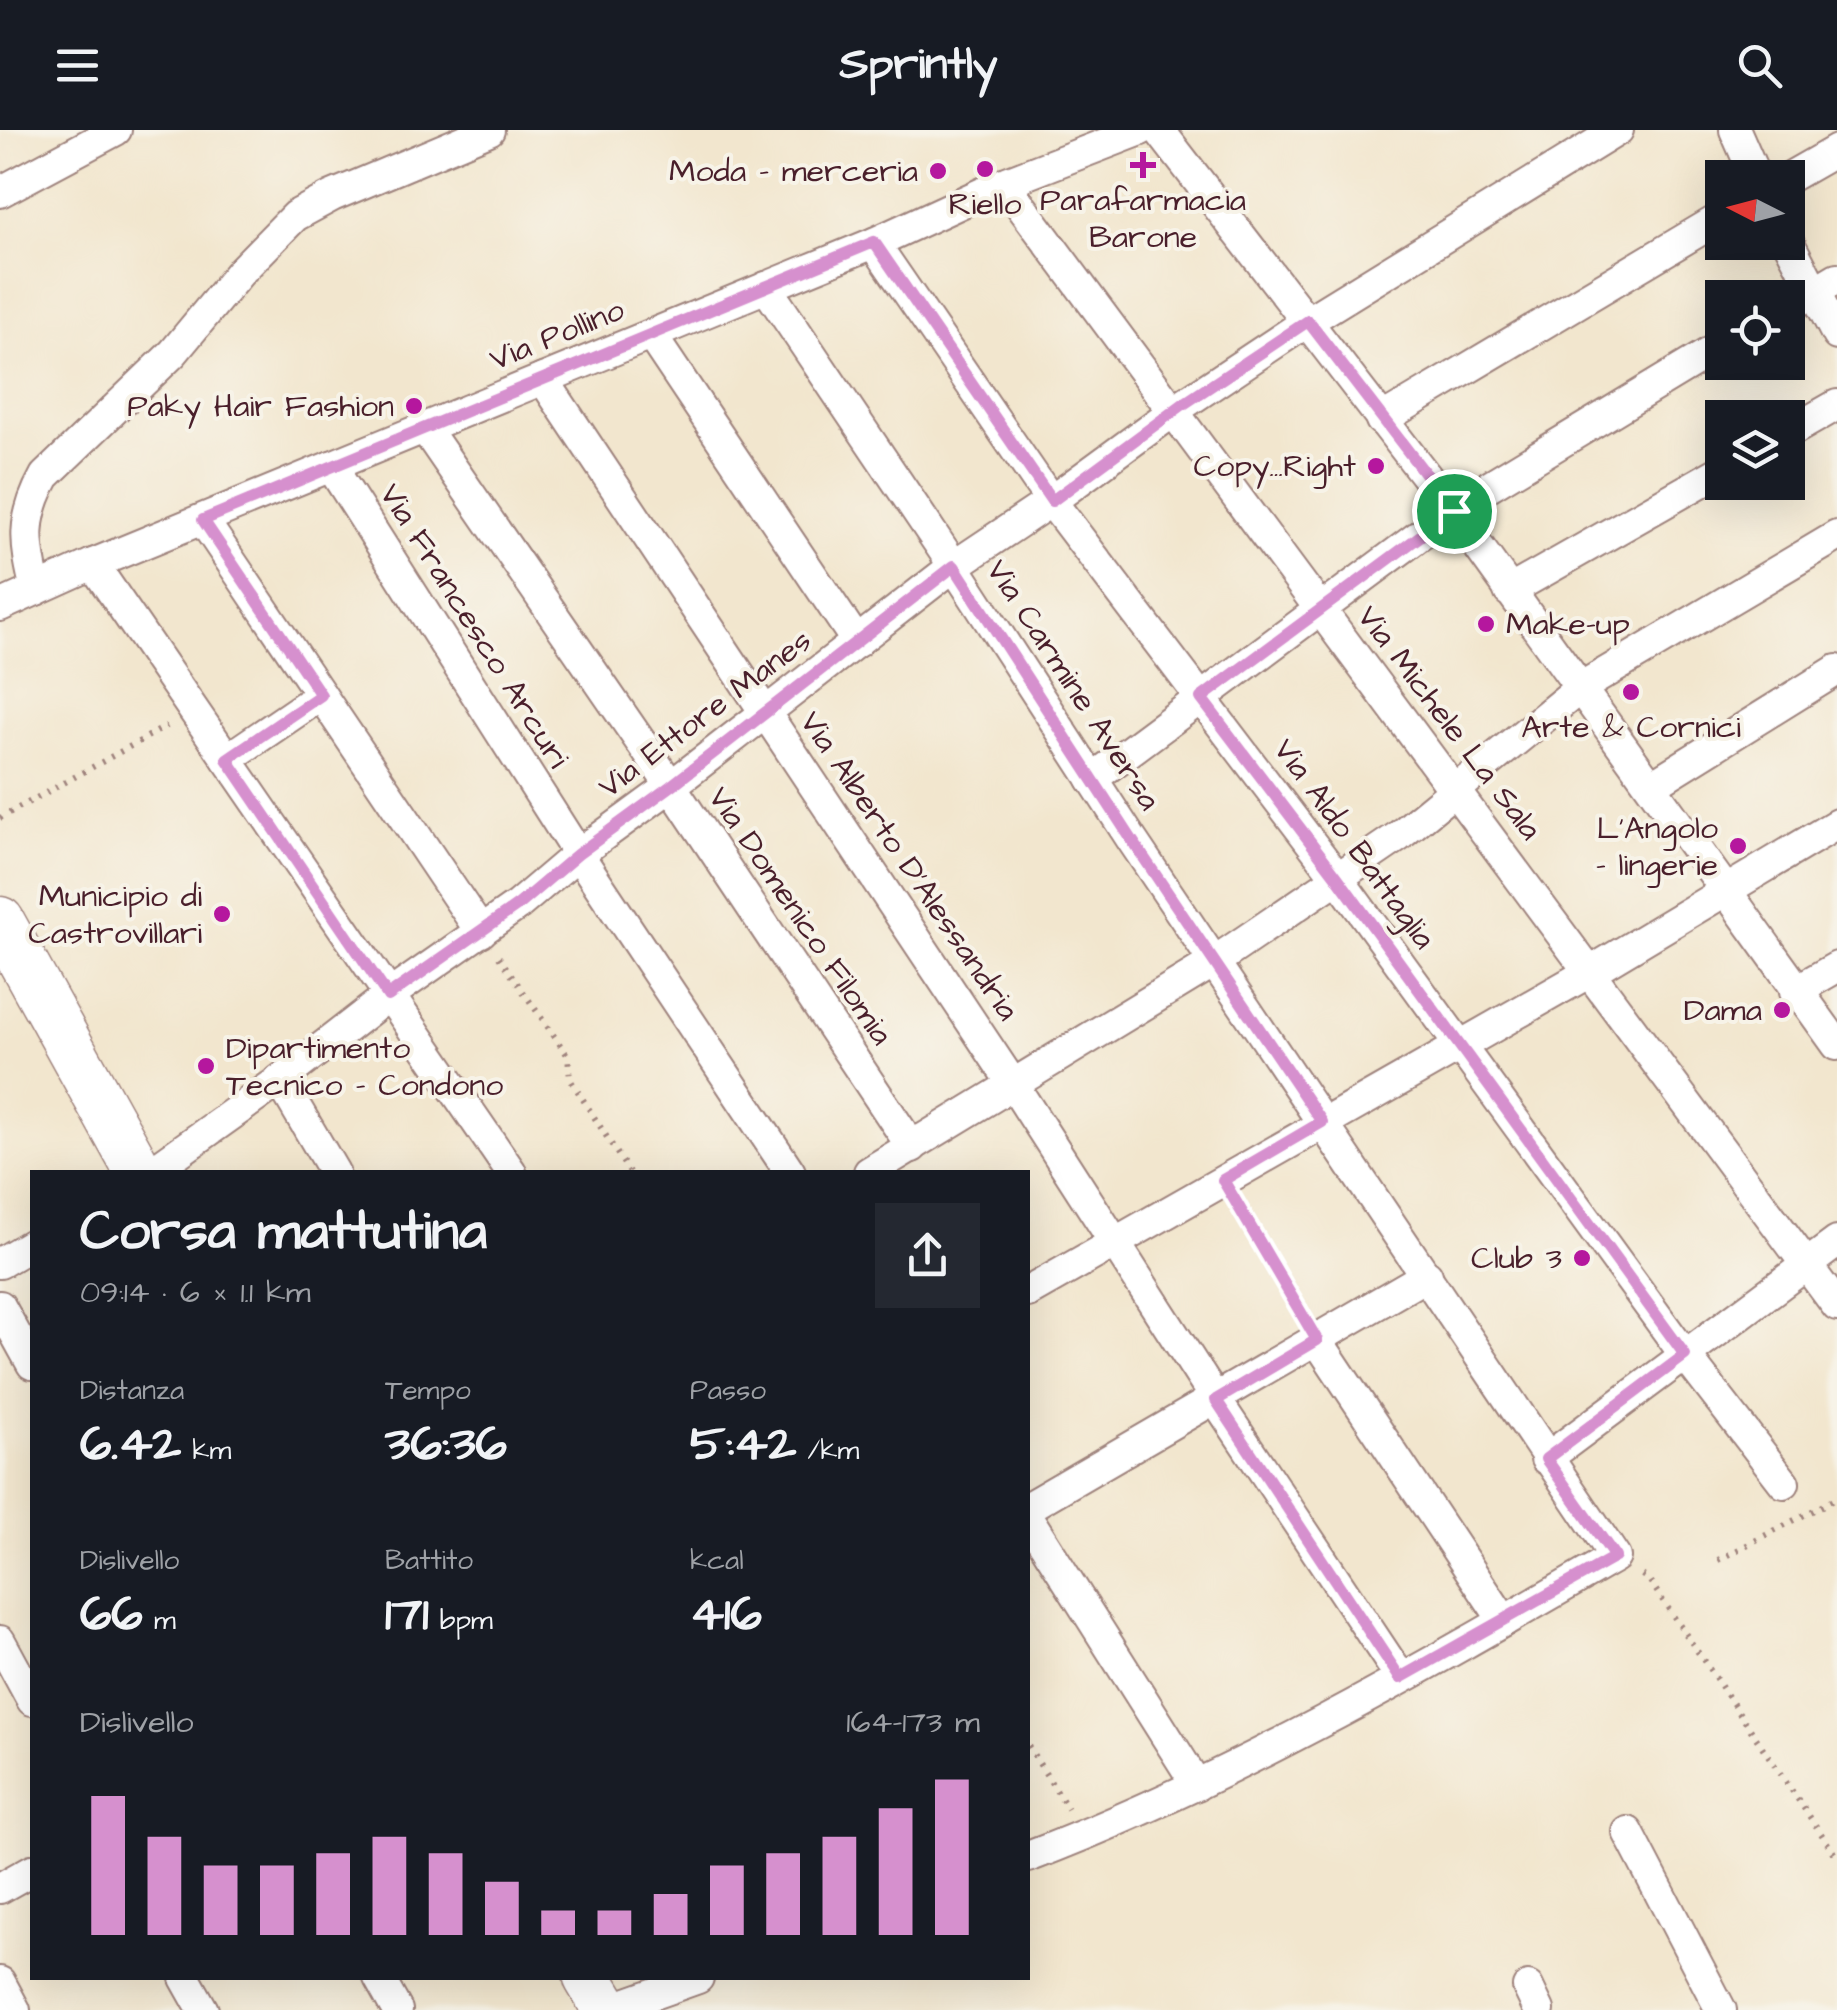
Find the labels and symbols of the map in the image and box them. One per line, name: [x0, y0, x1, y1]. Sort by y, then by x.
place label: Moda - merceria: [669, 149, 918, 194]
marker: Parafarmacia Barone: [1132, 154, 1154, 176]
marker: Riello: [974, 158, 996, 180]
marker: Moda - merceria: [927, 160, 949, 182]
north arrow: [1705, 160, 1805, 260]
place label: Parafarmacia Barone: [1040, 178, 1246, 260]
place label: Riello: [948, 182, 1022, 227]
street label: Via Pollino: [483, 288, 631, 382]
place label: Paky Hair Fashion: [127, 384, 394, 429]
marker: Paky Hair Fashion: [403, 395, 425, 417]
place label: Copy...Right: [1194, 444, 1356, 489]
marker: Copy...Right: [1365, 455, 1387, 477]
pin: [1412, 469, 1497, 554]
street label: Via Francesco Arcuri: [368, 475, 580, 777]
street label: Via Carmine Aversa: [975, 551, 1171, 819]
street label: Via Michele La Sala: [1346, 596, 1552, 850]
place label: Make-up: [1506, 602, 1630, 647]
marker: Make-up: [1475, 613, 1497, 635]
street label: Via Ettore Manes: [589, 619, 821, 809]
marker: Arte & Cornici: [1620, 681, 1642, 703]
street label: Via Alberto D'Alessandria: [788, 702, 1030, 1030]
place label: Arte & Cornici: [1521, 705, 1741, 750]
street label: Via Aldo Battaglia: [1262, 729, 1446, 959]
street label: Via Domenico Filomia: [697, 778, 903, 1054]
place label: L'Angolo - lingerie: [1596, 806, 1718, 888]
marker: L'Angolo - lingerie: [1727, 835, 1749, 857]
place label: Municipio di Castrovillari: [28, 874, 202, 956]
marker: Municipio di Castrovillari: [211, 903, 233, 925]
place label: Dama: [1684, 988, 1762, 1033]
marker: Dama: [1771, 999, 1793, 1021]
place label: Dipartimento Tecnico - Condono: [226, 1026, 503, 1108]
marker: Dipartimento Tecnico - Condono: [195, 1055, 217, 1077]
place label: Club 3: [1471, 1236, 1562, 1281]
marker: Club 3: [1571, 1247, 1593, 1269]

